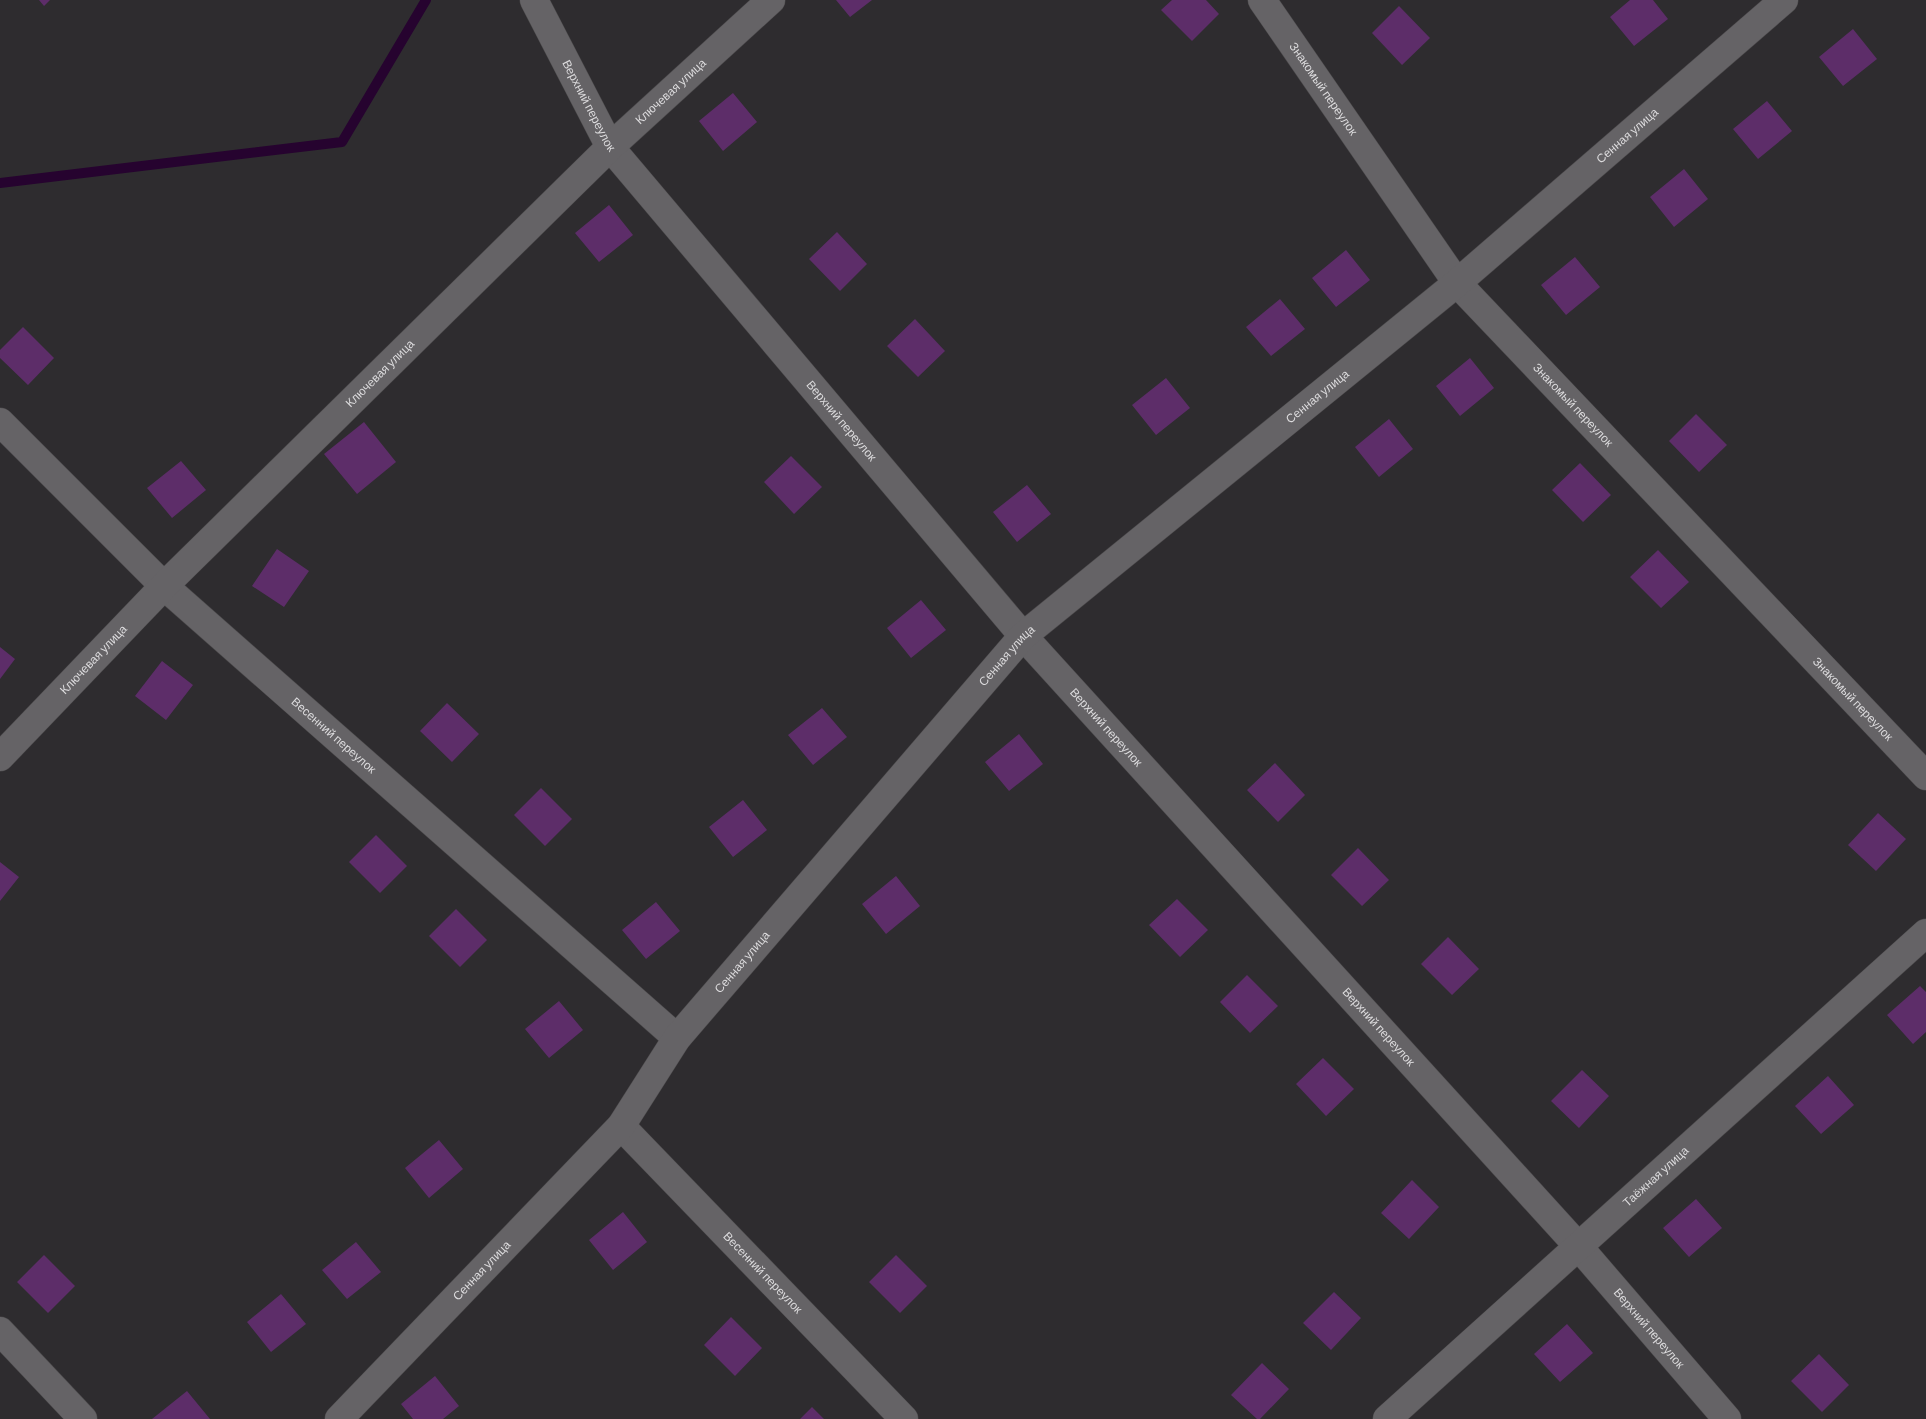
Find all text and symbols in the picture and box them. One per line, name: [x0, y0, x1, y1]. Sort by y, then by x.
street label: Знакомый переулок: [1287, 39, 1361, 138]
street label: Ключевая улица: [632, 55, 708, 127]
street label: Верхний переулок: [560, 57, 619, 154]
street label: Сенная улица: [1593, 104, 1661, 165]
street label: Ключевая улица: [342, 336, 417, 409]
street label: Знакомый переулок: [1531, 360, 1617, 449]
street label: Сенная улица: [1282, 366, 1352, 425]
street label: Верхний переулок: [804, 377, 880, 464]
street label: Ключевая улица: [56, 621, 129, 696]
street label: Сенная улица: [975, 621, 1037, 688]
street label: Знакомый переулок: [1811, 654, 1897, 744]
street label: Верхний переулок: [1068, 685, 1146, 769]
street label: Весенний переулок: [289, 694, 380, 776]
street label: Сенная улица: [711, 927, 772, 995]
street label: Верхний переулок: [1340, 984, 1419, 1069]
street label: Таёжная улица: [1619, 1142, 1691, 1209]
street label: Весенний переулок: [721, 1228, 806, 1316]
street label: Сенная улица: [449, 1237, 513, 1303]
street label: Верхний переулок: [1611, 1285, 1688, 1371]

